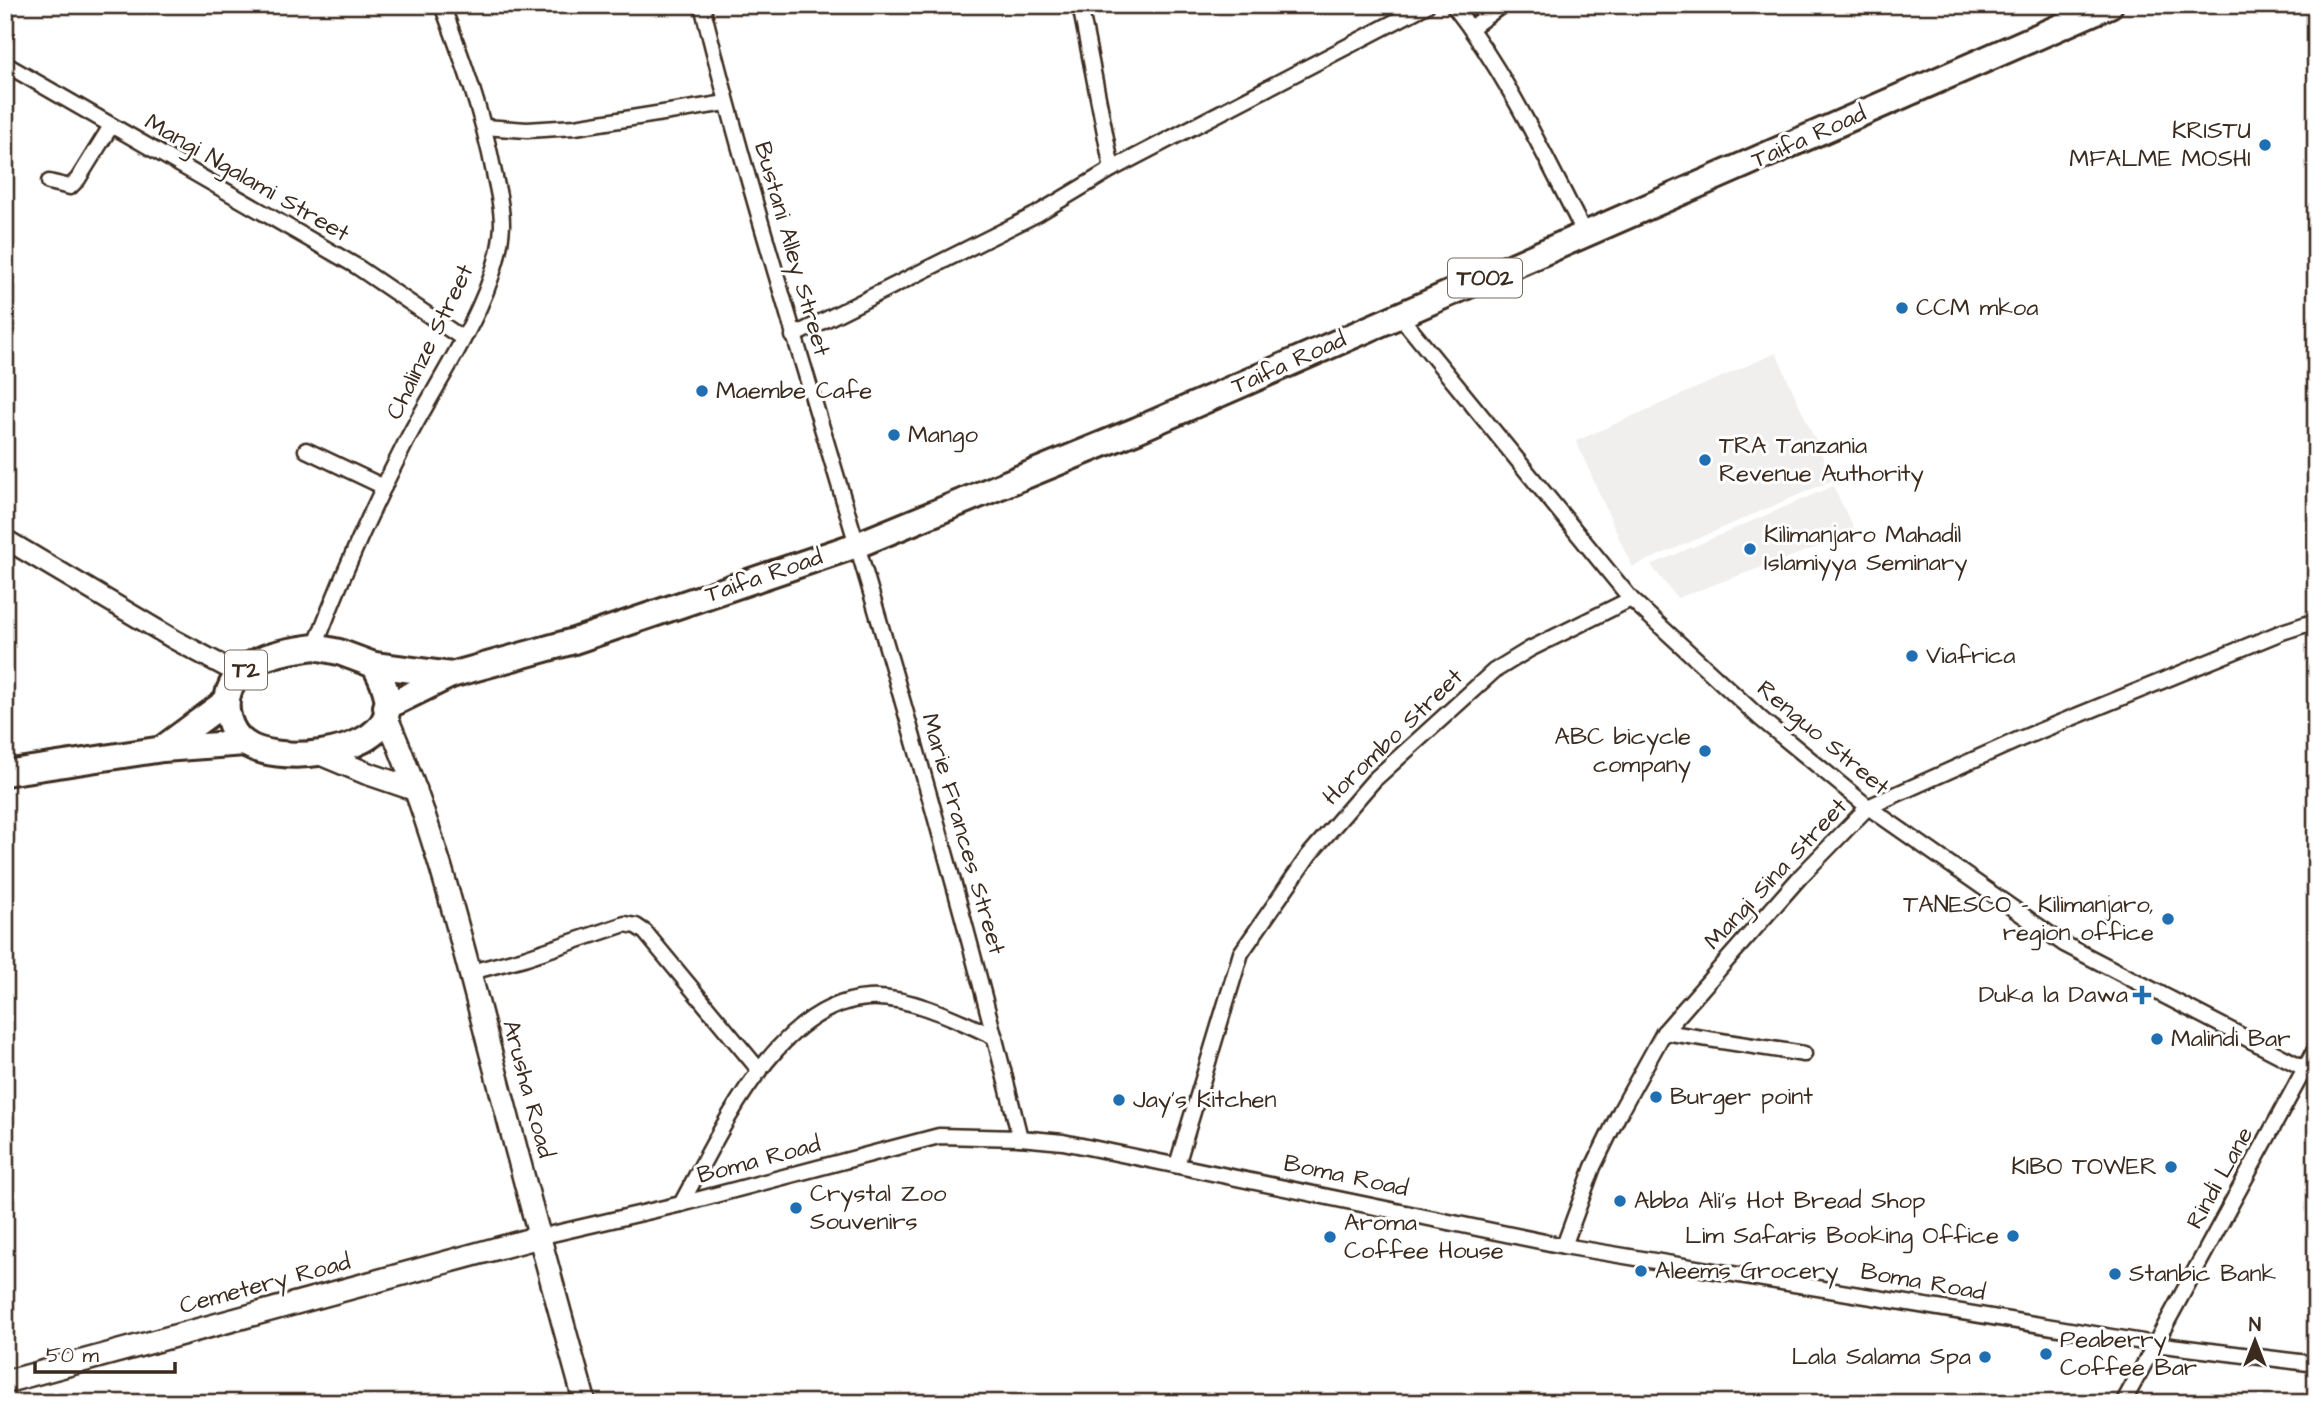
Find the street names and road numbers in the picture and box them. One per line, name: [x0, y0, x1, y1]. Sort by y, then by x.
street label: Taifa Road: [1746, 97, 1872, 177]
street label: Mangi Ngalami Street: [138, 105, 356, 252]
street label: Bustani Alley Street: [744, 138, 839, 361]
street label: Chalinze Street: [378, 258, 482, 425]
road number: T002: [1448, 258, 1522, 298]
street label: Taifa Road: [1226, 323, 1352, 403]
street label: Taifa Road: [701, 540, 827, 612]
road number: T2: [225, 650, 267, 690]
street label: Horombo Street: [1315, 661, 1471, 813]
street label: Renguo Street: [1749, 672, 1897, 805]
street label: Marie Frances Street: [912, 709, 1014, 959]
street label: Mangi Sina Street: [1697, 790, 1856, 958]
street label: Arusha Road: [493, 1016, 563, 1162]
street label: Rindi Lane: [2178, 1121, 2262, 1235]
street label: Boma Road: [694, 1127, 824, 1193]
street label: Boma Road: [1281, 1146, 1411, 1206]
street label: Cemetery Road: [176, 1245, 354, 1324]
street label: Boma Road: [1858, 1254, 1988, 1310]

